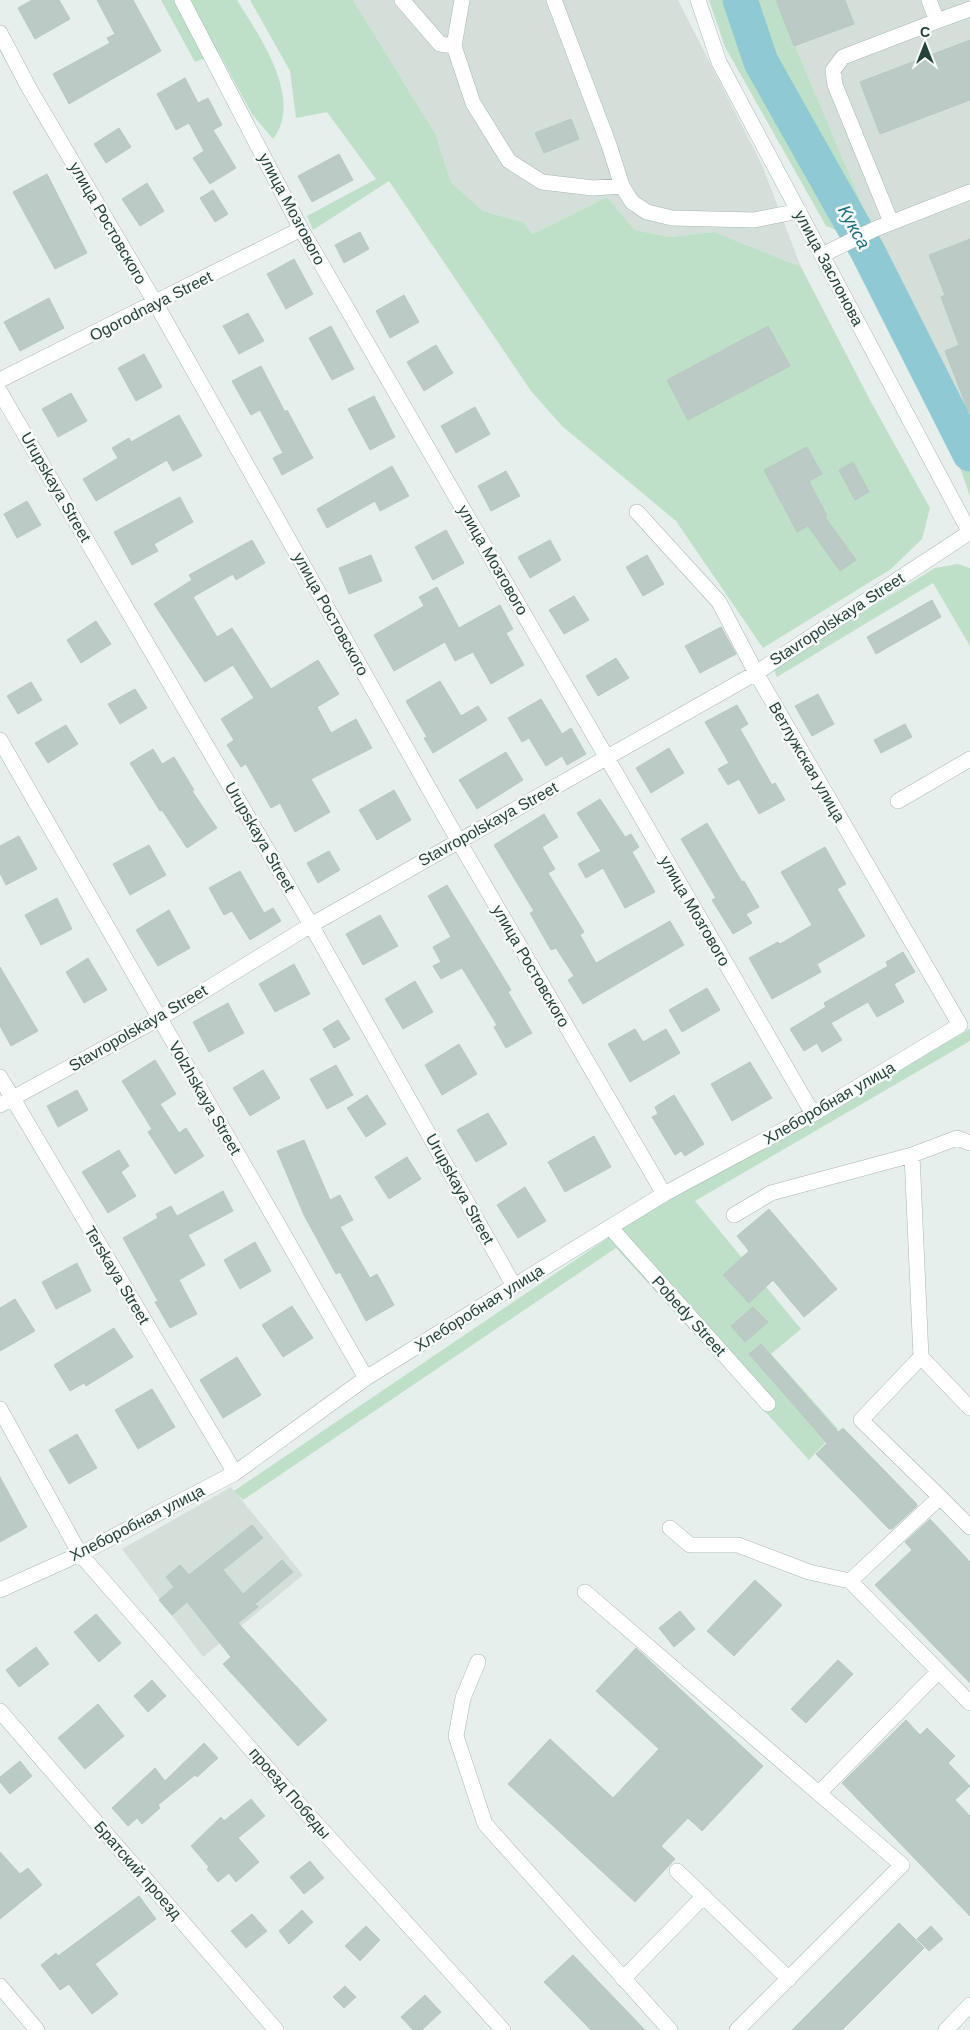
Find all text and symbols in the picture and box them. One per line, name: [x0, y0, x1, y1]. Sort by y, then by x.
north arrow: [900, 20, 950, 70]
text: С: [920, 24, 930, 40]
street label: улица Мозгового: [255, 150, 329, 268]
street label: улица Ростовского: [66, 159, 150, 287]
water label: Кукса: [834, 202, 874, 252]
street label: улица Заслонова: [791, 207, 867, 329]
street label: Ogorodnaya Street: [87, 267, 216, 344]
street label: Urupskaya Street: [18, 429, 95, 545]
street label: улица Мозгового: [455, 502, 531, 618]
street label: улица Ростовского: [290, 549, 372, 679]
street label: Stavropolskaya Street: [767, 569, 908, 669]
street label: Ветлужская улица: [766, 699, 848, 825]
street label: Stavropolskaya Street: [415, 778, 561, 869]
street label: Urupskaya Street: [222, 779, 299, 895]
street label: улица Мозгового: [657, 853, 733, 969]
street label: улица Ростовского: [489, 902, 573, 1030]
street label: Stavropolskaya Street: [66, 981, 211, 1074]
street label: Volzhskaya Street: [166, 1038, 245, 1158]
street label: Хлеборобная улица: [760, 1058, 898, 1148]
street label: Urupskaya Street: [423, 1131, 498, 1248]
street label: Terskaya Street: [81, 1223, 153, 1327]
street label: Хлеборобная улица: [411, 1261, 547, 1355]
street label: Pobedy Street: [649, 1273, 730, 1360]
street label: Хлеборобная улица: [67, 1482, 207, 1564]
street label: проезд Победы: [246, 1744, 334, 1842]
street label: Братский проезд: [91, 1818, 185, 1923]

